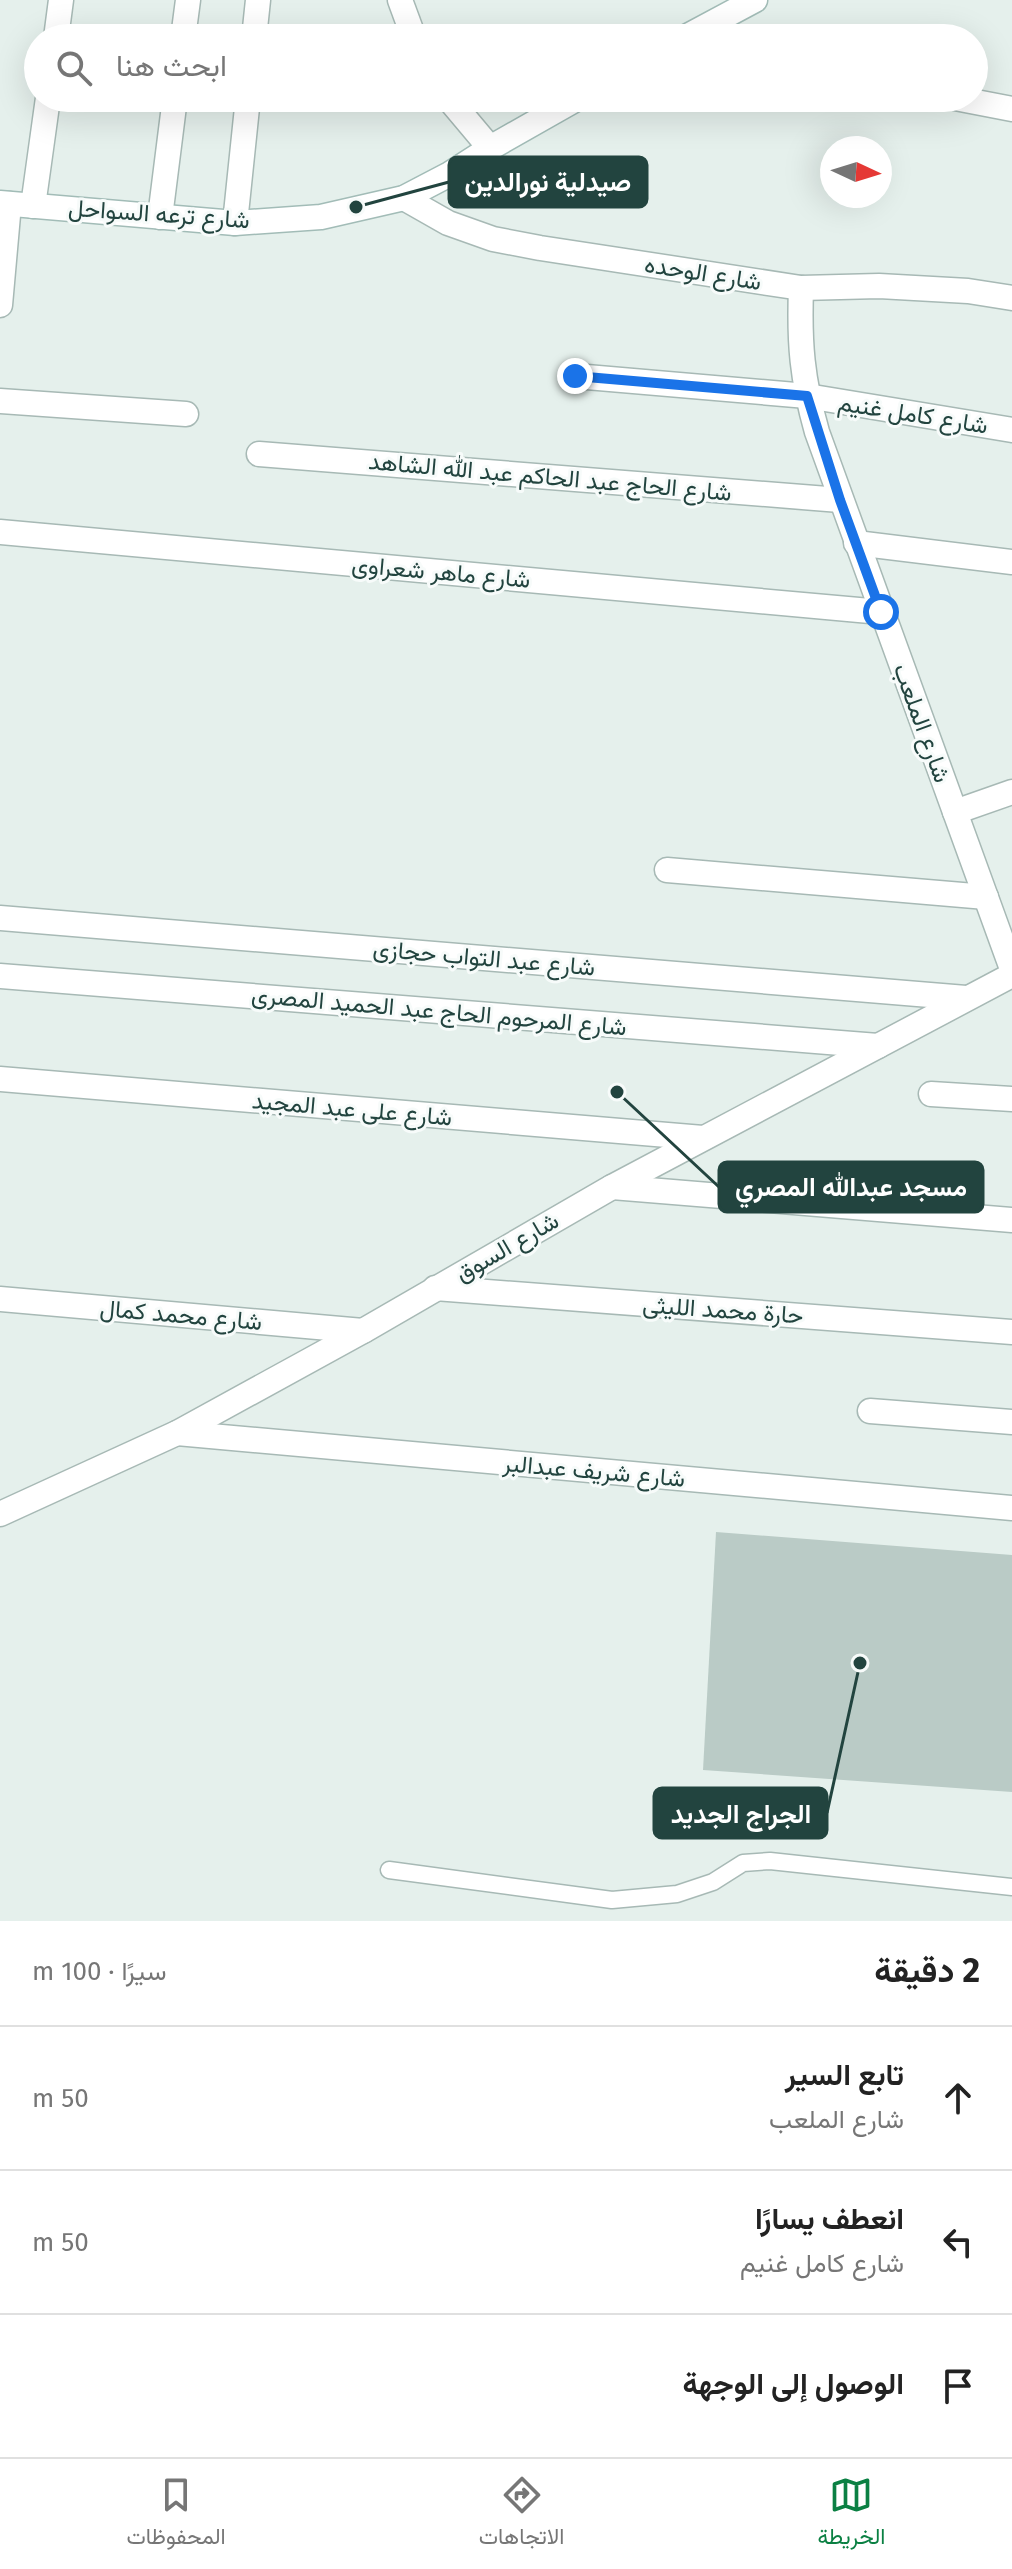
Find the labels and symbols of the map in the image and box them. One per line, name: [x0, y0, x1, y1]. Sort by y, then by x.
north arrow: [820, 136, 892, 208]
callout: صيدلية نورالدين: [449, 157, 647, 207]
text: صيدلية نورالدين: [465, 167, 631, 198]
street label: شارع ترعه السواحل: [67, 194, 251, 236]
street label: شارع الوحده: [642, 250, 763, 298]
route end: [557, 358, 593, 394]
street label: شارع كامل غنيم: [836, 388, 990, 442]
street label: شارع الحاج عبد الحاكم عبد الله الشاهد: [367, 447, 733, 509]
street label: شارع ماهر شعراوى: [350, 550, 532, 596]
route start: [863, 594, 899, 630]
street label: شارع الملعب: [886, 660, 956, 787]
street label: شارع عبد التواب حجازى: [371, 934, 596, 984]
street label: شارع المرحوم الحاج عبد الحميد المصرى: [250, 981, 628, 1043]
street label: شارع على عبد المجيد: [251, 1086, 453, 1134]
callout: مسجد عبدالله المصري: [719, 1162, 983, 1212]
text: مسجد عبدالله المصري: [735, 1172, 967, 1209]
street label: شارع السوق: [450, 1206, 565, 1290]
street label: حارة محمد الليثى: [642, 1290, 804, 1331]
street label: شارع محمد كمال: [99, 1294, 263, 1338]
street label: شارع شريف عبدالبر: [501, 1449, 686, 1495]
callout: الجراج الجديد: [654, 1788, 827, 1838]
text: الجراج الجديد: [671, 1799, 811, 1832]

